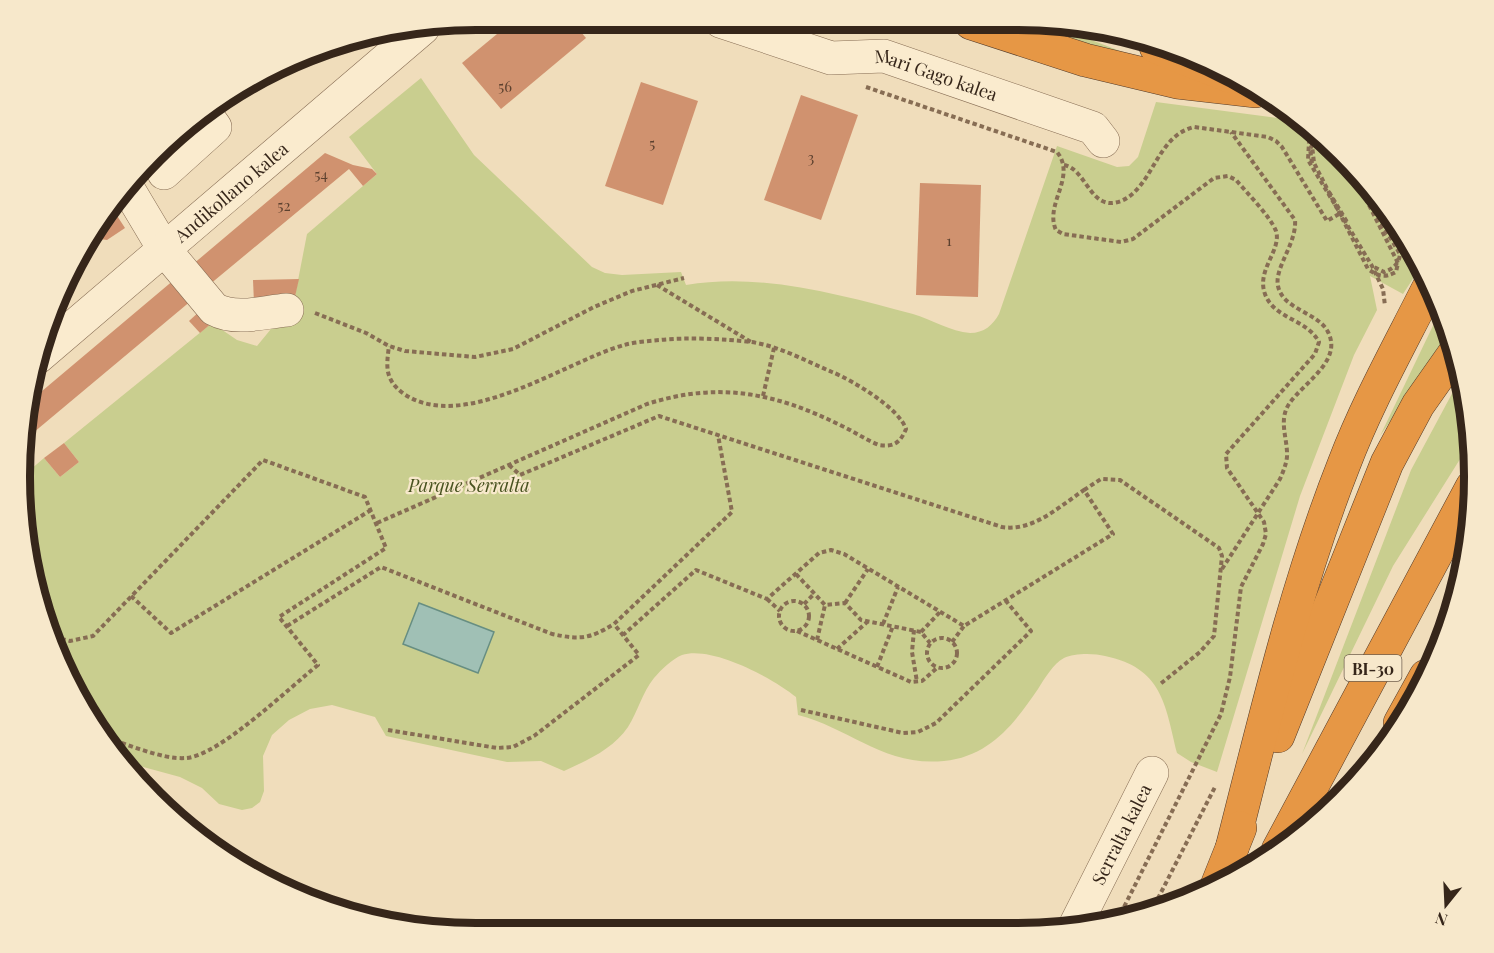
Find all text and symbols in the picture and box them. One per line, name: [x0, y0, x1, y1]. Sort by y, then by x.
street label: Mari Gago kalea: [874, 44, 1001, 106]
house number: 56: [498, 76, 512, 96]
house number: 5: [649, 133, 655, 153]
street label: Andikollano kalea: [168, 137, 293, 248]
house number: 3: [808, 147, 815, 167]
house number: 54: [314, 164, 328, 184]
house number: 52: [277, 195, 291, 215]
house number: 1: [946, 230, 952, 250]
park label: Parque Serralta: [407, 473, 530, 497]
road number: BI-30: [1344, 655, 1402, 681]
street label: Serralta kalea: [1086, 780, 1157, 889]
north arrow: [1416, 875, 1476, 935]
text: N: [1432, 908, 1450, 932]

